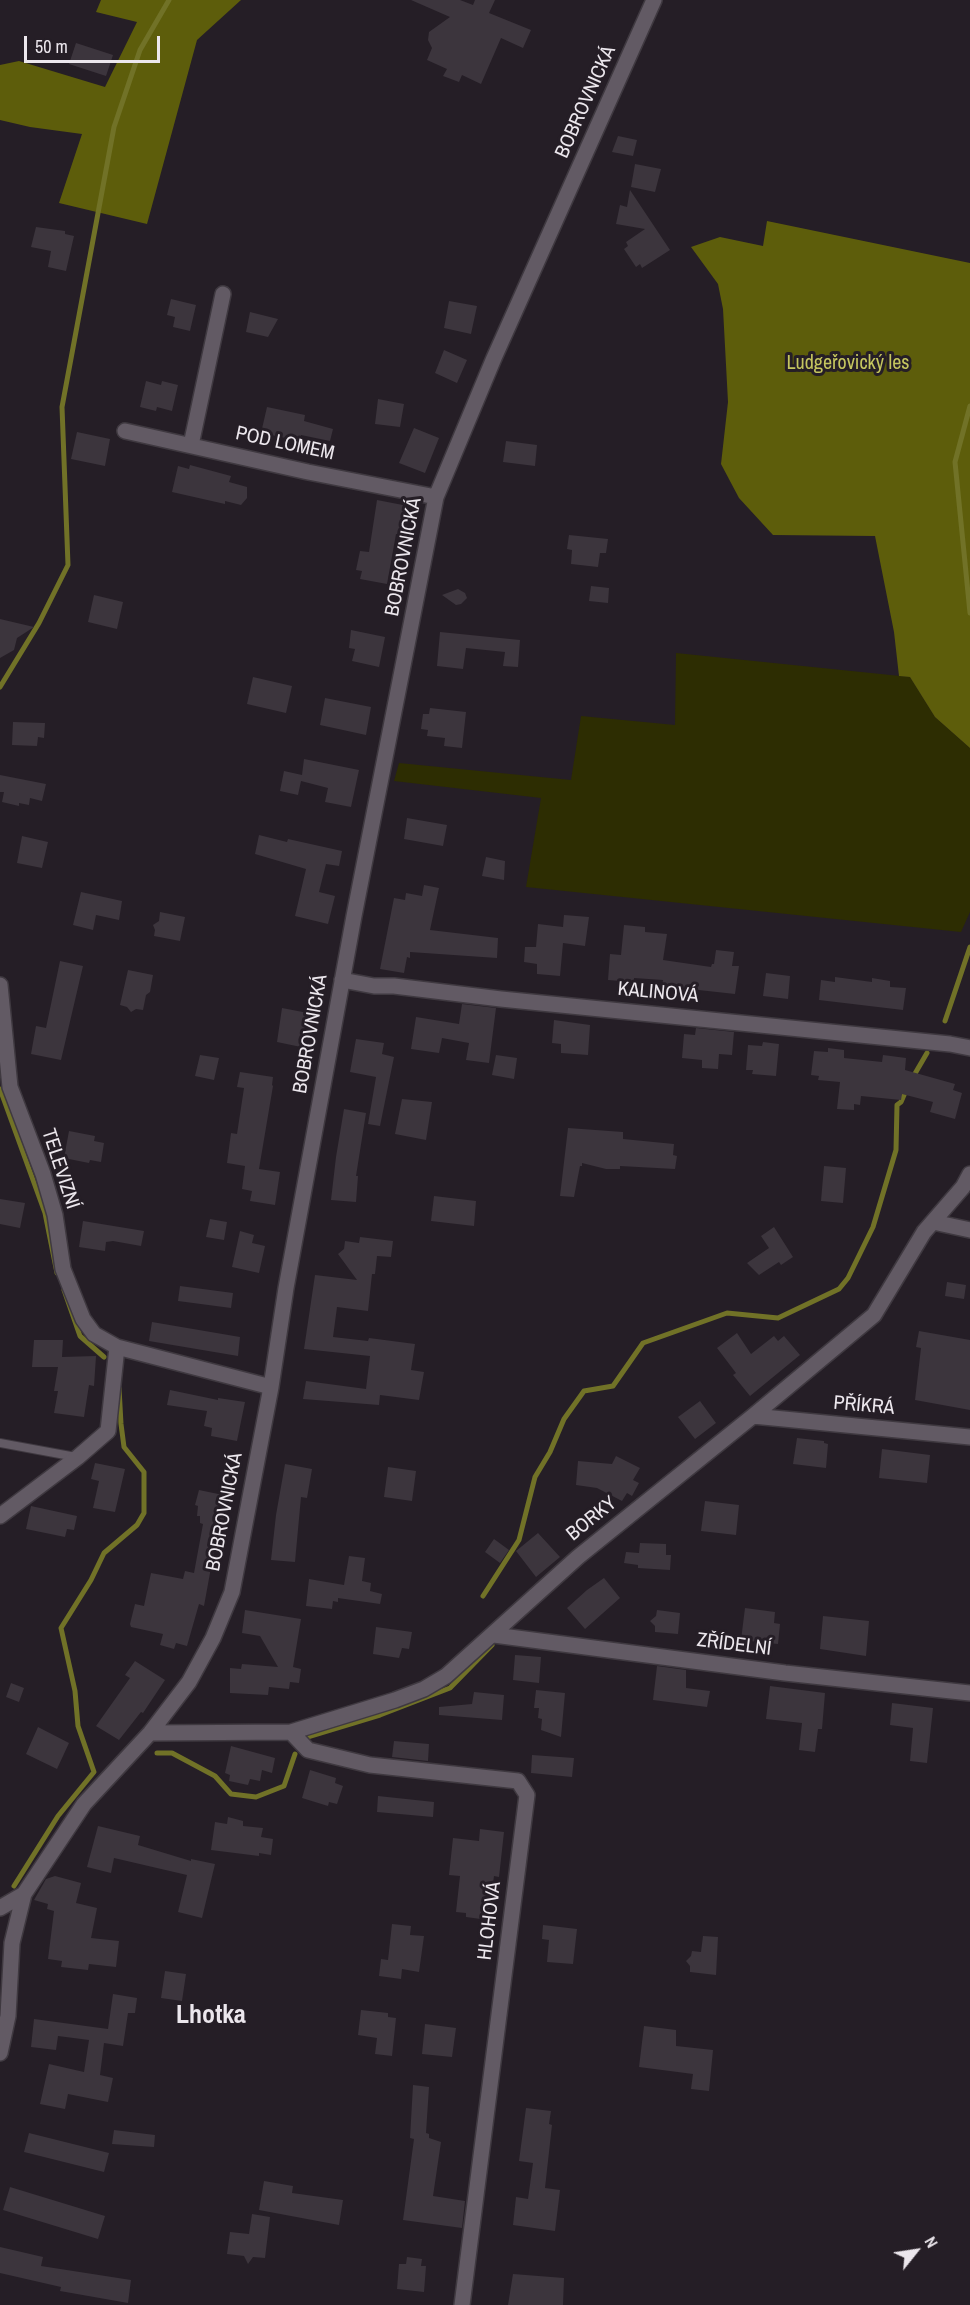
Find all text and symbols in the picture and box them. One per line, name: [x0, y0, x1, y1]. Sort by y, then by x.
scale bar: [27, 24, 164, 62]
text: 50 m: [35, 34, 68, 59]
street label: BOBROVNICKÁ: [551, 42, 621, 162]
park label: Ludgeřovický les: [786, 352, 910, 376]
street label: POD LOMEM: [233, 422, 337, 466]
street label: BOBROVNICKÁ: [381, 496, 427, 618]
street label: BOBROVNICKÁ: [289, 973, 333, 1095]
street label: KALINOVÁ: [617, 978, 699, 1008]
street label: TELEVIZNÍ: [36, 1126, 84, 1212]
street label: PŘÍKRÁ: [833, 1391, 895, 1421]
street label: BOBROVNICKÁ: [202, 1451, 248, 1573]
street label: BORKY: [562, 1492, 622, 1546]
street label: ZŘÍDELNÍ: [695, 1629, 773, 1661]
street label: HLOHOVÁ: [473, 1880, 507, 1962]
district label: Lhotka: [176, 2000, 246, 2032]
north arrow: [886, 2221, 946, 2281]
text: N: [920, 2232, 943, 2252]

